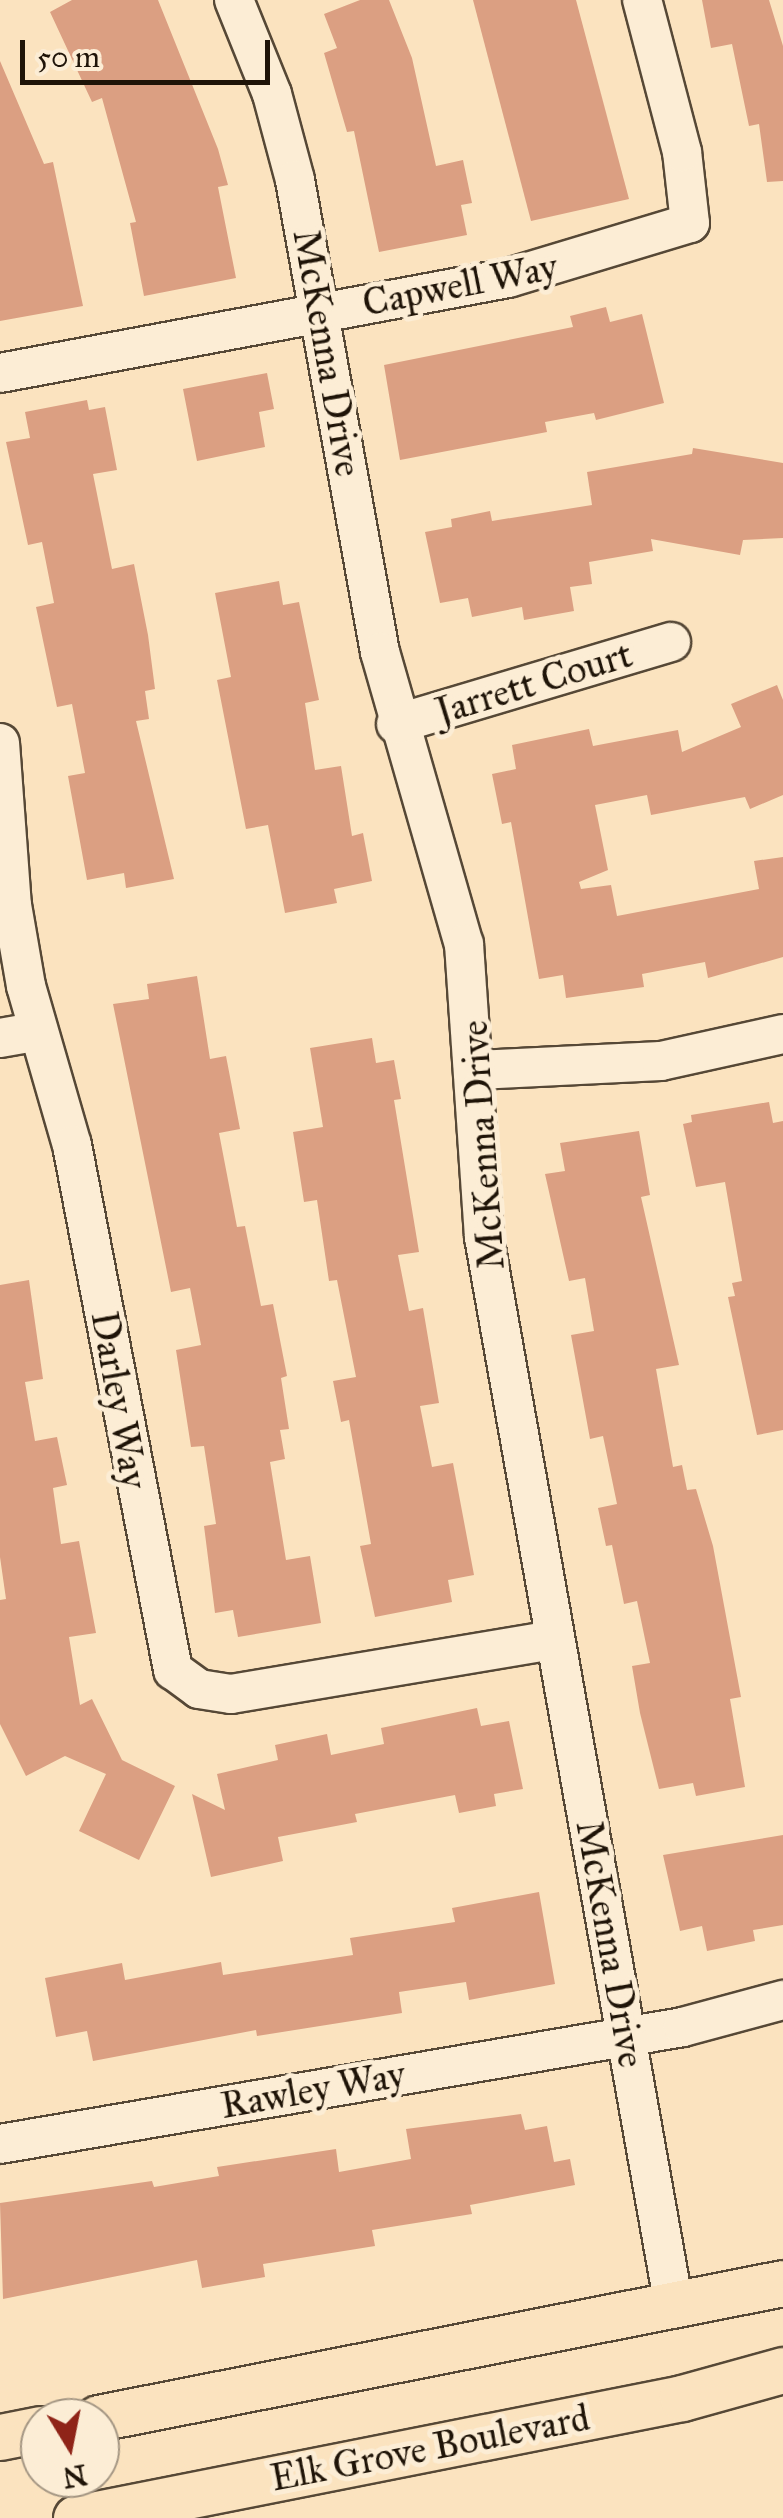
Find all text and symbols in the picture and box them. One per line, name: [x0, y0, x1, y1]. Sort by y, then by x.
scale bar: [25, 20, 275, 82]
text: 50 m: [37, 39, 100, 75]
street label: McKenna Drive: [283, 226, 371, 480]
street label: Capwell Way: [359, 244, 561, 326]
street label: Jarrett Court: [430, 632, 638, 734]
street label: McKenna Drive: [452, 1019, 514, 1271]
street label: Darley Way: [81, 1308, 157, 1492]
street label: McKenna Drive: [566, 1817, 654, 2071]
street label: Rawley Way: [217, 2051, 409, 2129]
street label: Elk Grove Boulevard: [267, 2395, 593, 2501]
north arrow: [20, 2398, 120, 2498]
text: N: [60, 2457, 90, 2495]

